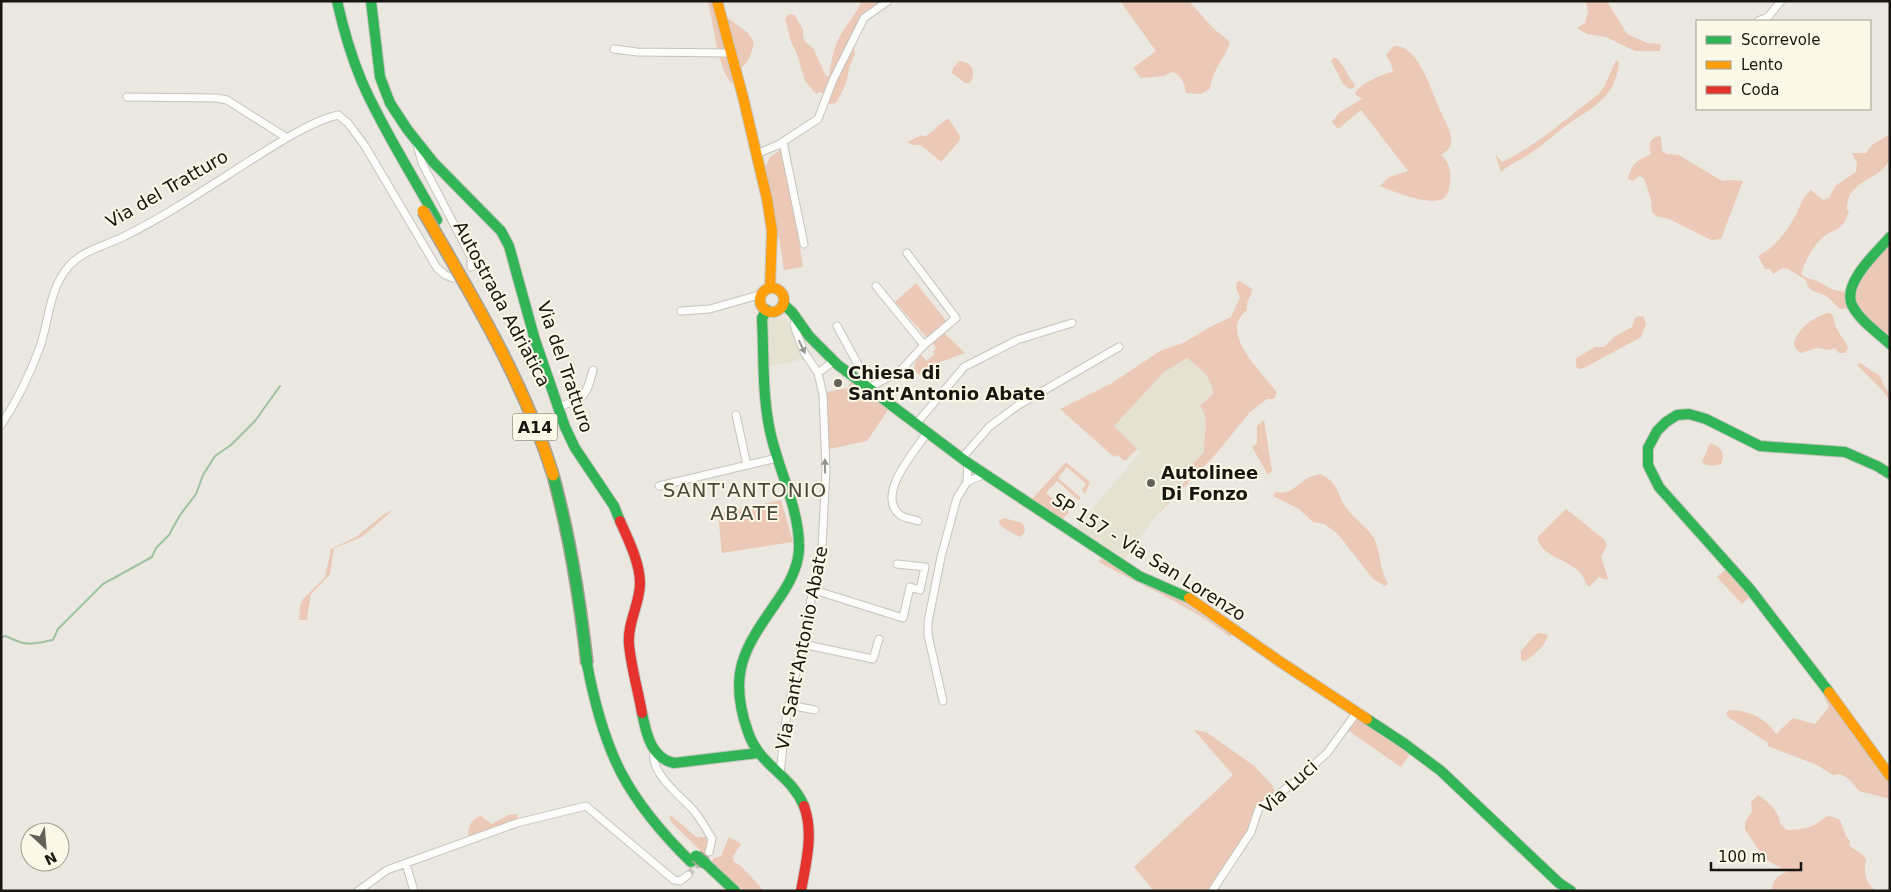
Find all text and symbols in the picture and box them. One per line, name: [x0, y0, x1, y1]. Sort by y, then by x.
legend: [1696, 20, 1871, 110]
text: Scorrevole: [1741, 31, 1820, 49]
text: Lento: [1741, 56, 1783, 74]
text: Coda: [1741, 81, 1779, 99]
street label: Via del Tratturo: [102, 145, 231, 232]
street label: Autostrada Adriatica: [450, 217, 555, 390]
street label: Via del Tratturo: [533, 299, 598, 435]
one-way arrow: [799, 340, 807, 354]
place label: Chiesa di Sant'Antonio Abate: [848, 362, 1045, 404]
marker: Chiesa di Sant'Antonio Abate: [832, 377, 844, 389]
road number: A14: [512, 414, 558, 441]
one-way arrow: [821, 458, 829, 474]
place label: Autolinee Di Fonzo: [1161, 462, 1258, 504]
marker: Autolinee Di Fonzo: [1145, 477, 1157, 489]
district label: SANT'ANTONIO ABATE: [663, 478, 827, 525]
street label: SP 157 - Via San Lorenzo: [1049, 488, 1250, 625]
street label: Via Sant'Antonio Abate: [771, 544, 832, 752]
street label: Via Luci: [1256, 756, 1322, 818]
north arrow: [20, 822, 70, 872]
scale bar: [1711, 840, 1801, 872]
text: 100 m: [1718, 848, 1766, 866]
text: N: [42, 849, 59, 868]

